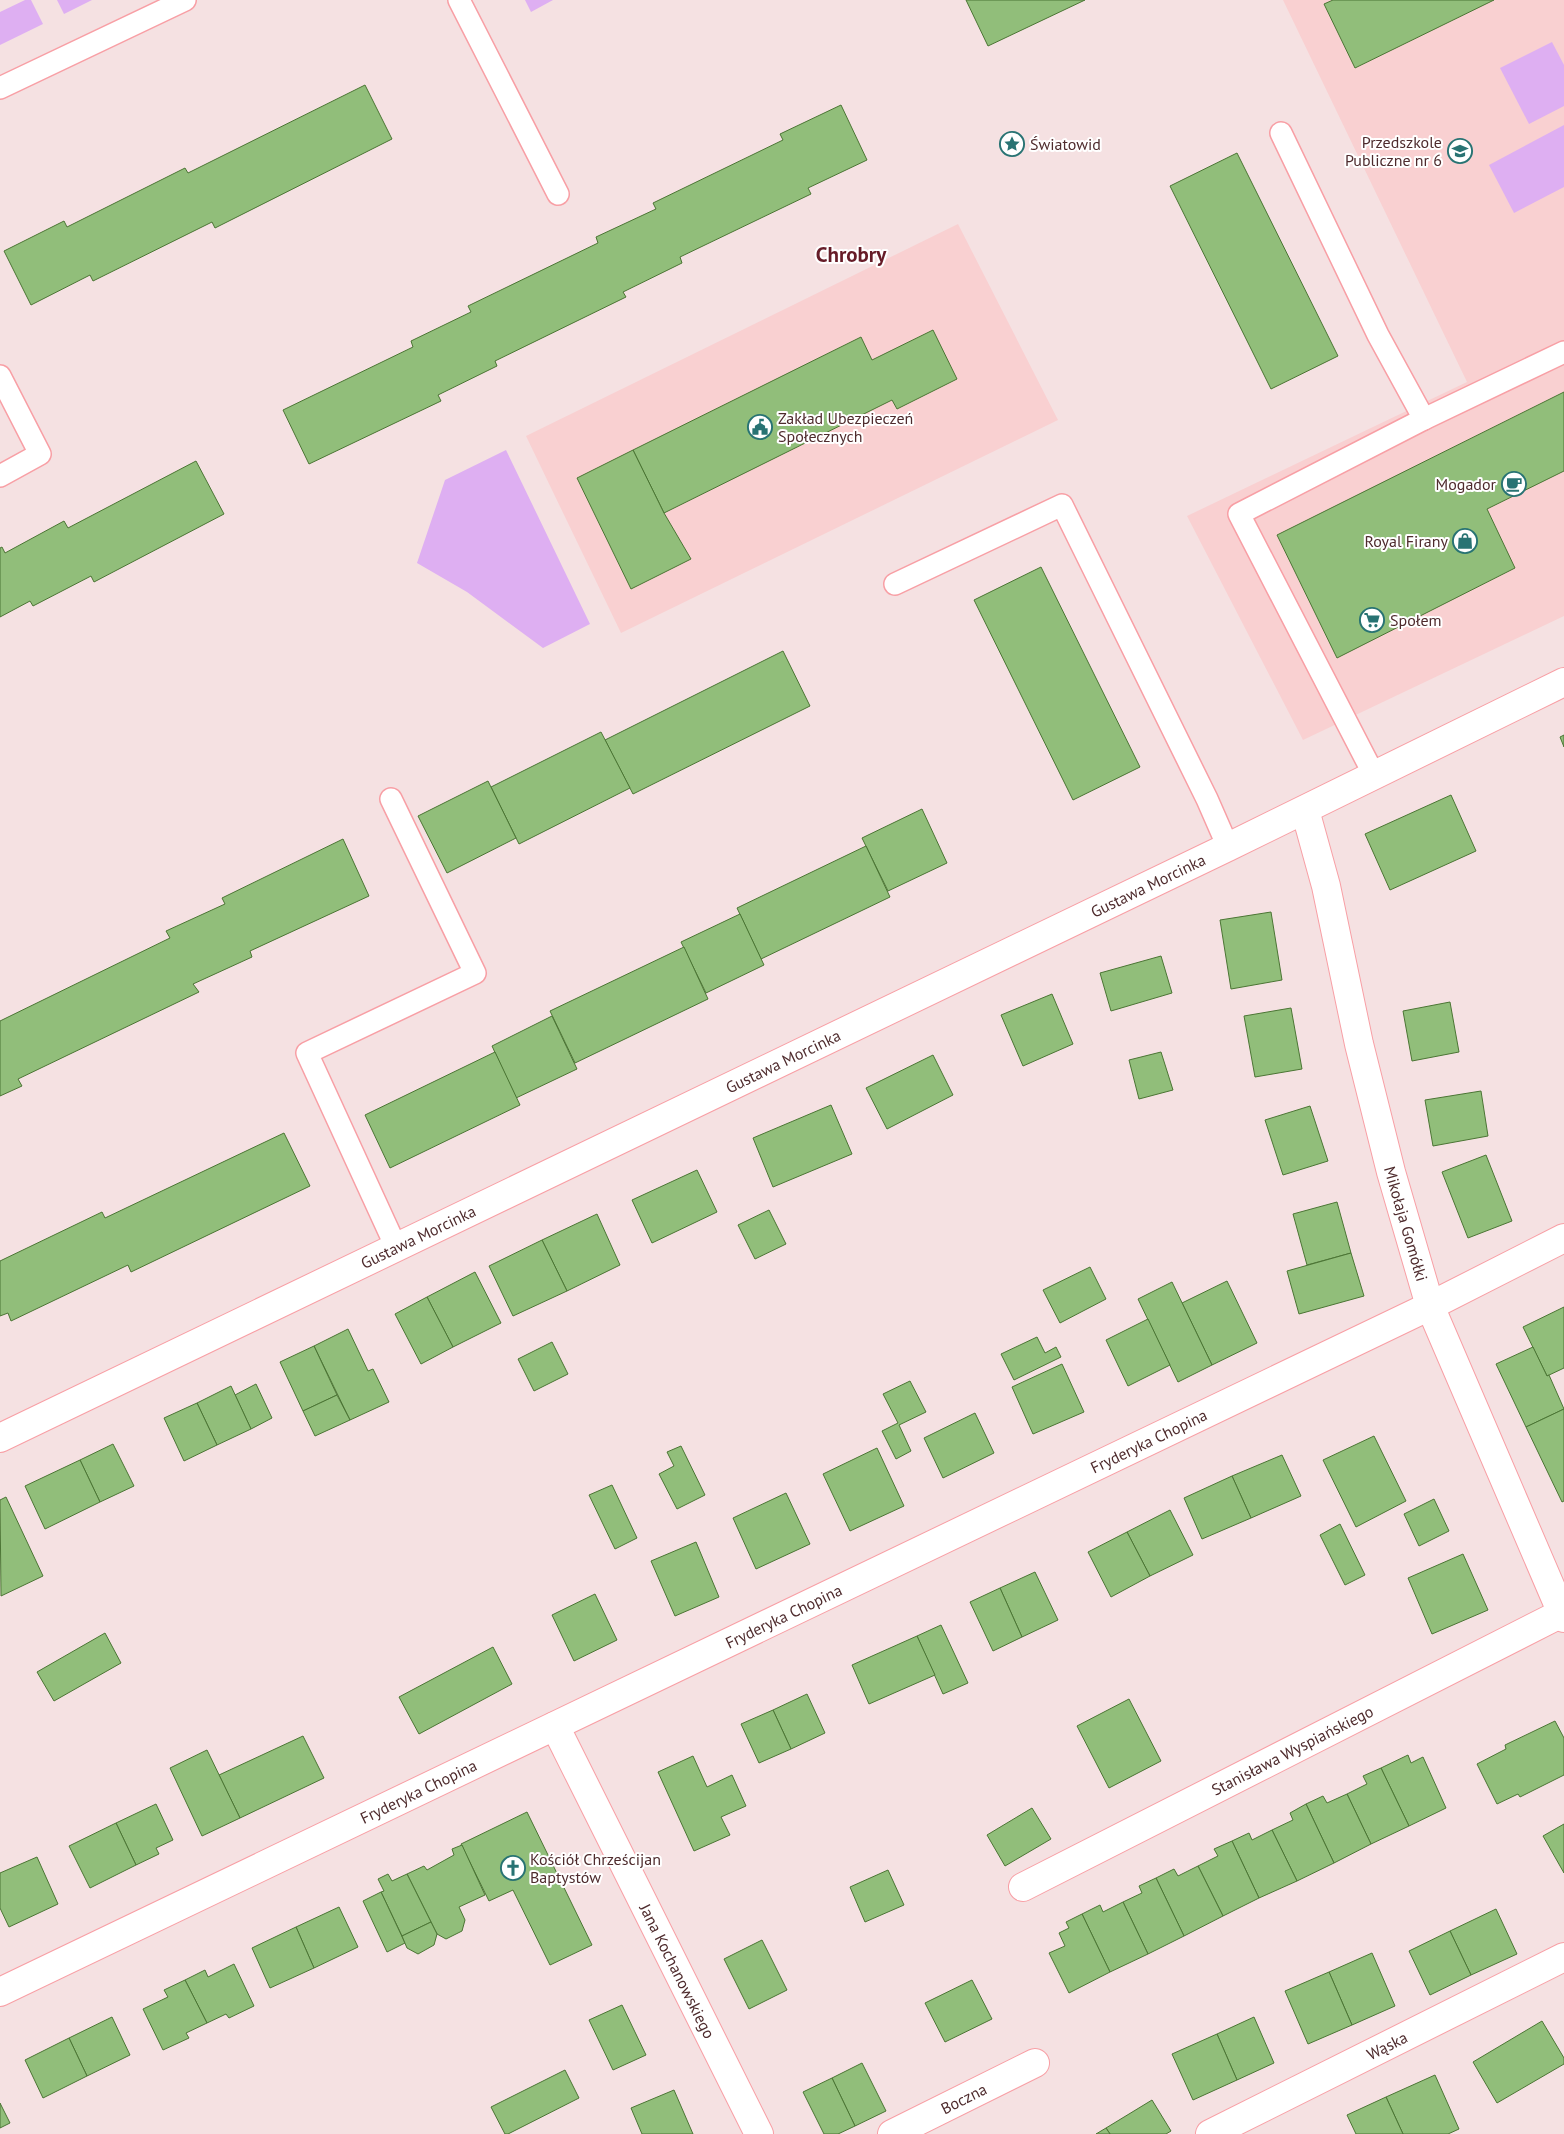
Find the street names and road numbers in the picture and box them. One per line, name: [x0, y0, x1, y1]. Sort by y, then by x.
street label: Gustawa Morcinka: [1087, 849, 1209, 922]
street label: Gustawa Morcinka: [722, 1025, 844, 1097]
street label: Mikołaja Gomółki: [1380, 1164, 1432, 1283]
street label: Gustawa Morcinka: [357, 1201, 479, 1273]
street label: Fryderyka Chopina: [1087, 1405, 1210, 1477]
street label: Fryderyka Chopina: [722, 1580, 845, 1653]
street label: Stanisława Wyspiańskiego: [1208, 1701, 1376, 1800]
street label: Fryderyka Chopina: [357, 1755, 480, 1828]
street label: Jana Kochanowskiego: [635, 1900, 720, 2042]
street label: Wąska: [1363, 2027, 1411, 2064]
street label: Boczna: [937, 2079, 990, 2118]

